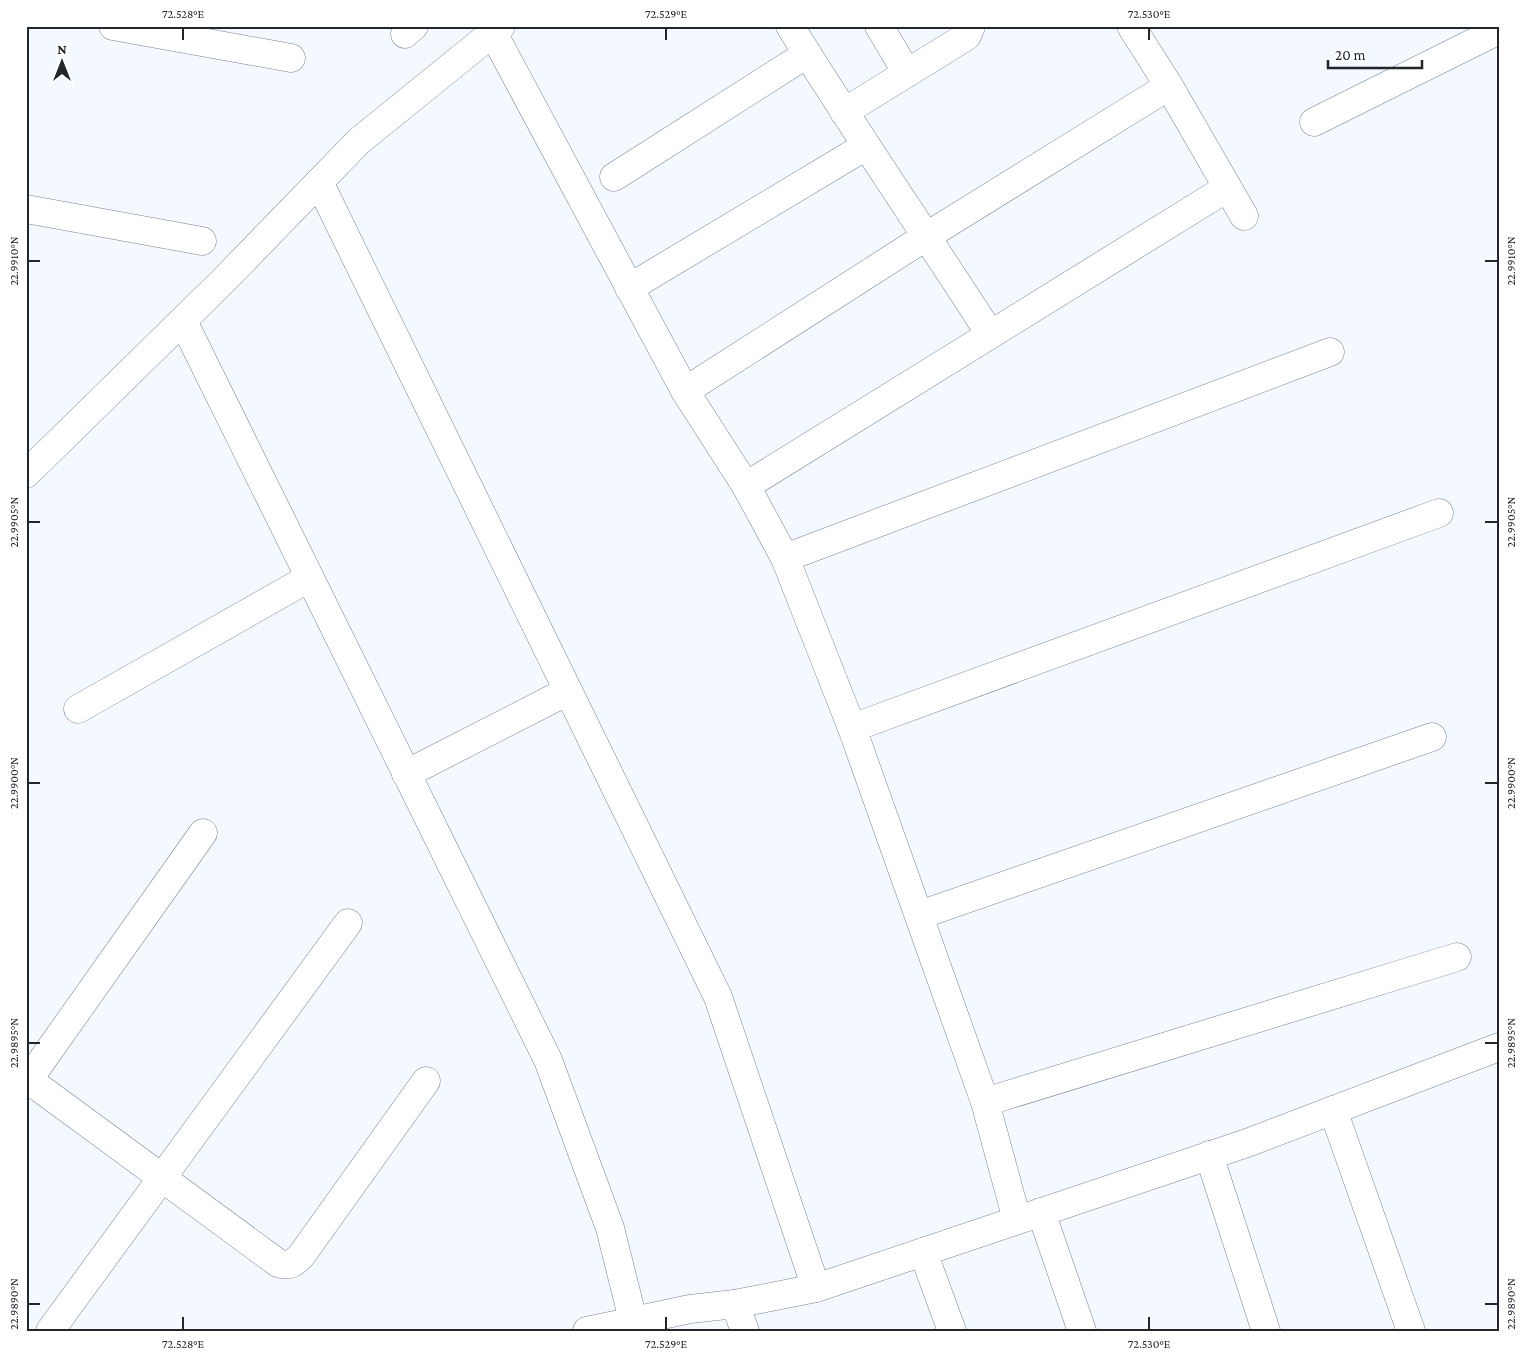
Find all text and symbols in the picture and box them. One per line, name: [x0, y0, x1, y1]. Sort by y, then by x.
text: 72.528°E: [162, 7, 205, 21]
text: 72.529°E: [645, 7, 687, 21]
text: 72.530°E: [1128, 7, 1171, 21]
north arrow: [38, 38, 88, 88]
scale bar: [1328, 38, 1421, 70]
text: N: [57, 41, 67, 57]
text: 20 m: [1335, 47, 1366, 63]
text: 22.9910°N: [7, 236, 21, 286]
text: 22.9910°N: [1504, 236, 1518, 286]
text: 22.9905°N: [7, 497, 21, 547]
text: 22.9905°N: [1504, 497, 1518, 547]
text: 22.9900°N: [7, 757, 21, 809]
text: 22.9900°N: [1504, 757, 1518, 809]
text: 22.9895°N: [7, 1018, 21, 1068]
text: 22.9895°N: [1504, 1018, 1518, 1068]
text: 22.9890°N: [7, 1278, 21, 1330]
text: 22.9890°N: [1504, 1278, 1518, 1330]
text: 72.528°E: [162, 1337, 205, 1351]
text: 72.529°E: [645, 1337, 687, 1351]
text: 72.530°E: [1128, 1337, 1171, 1351]

